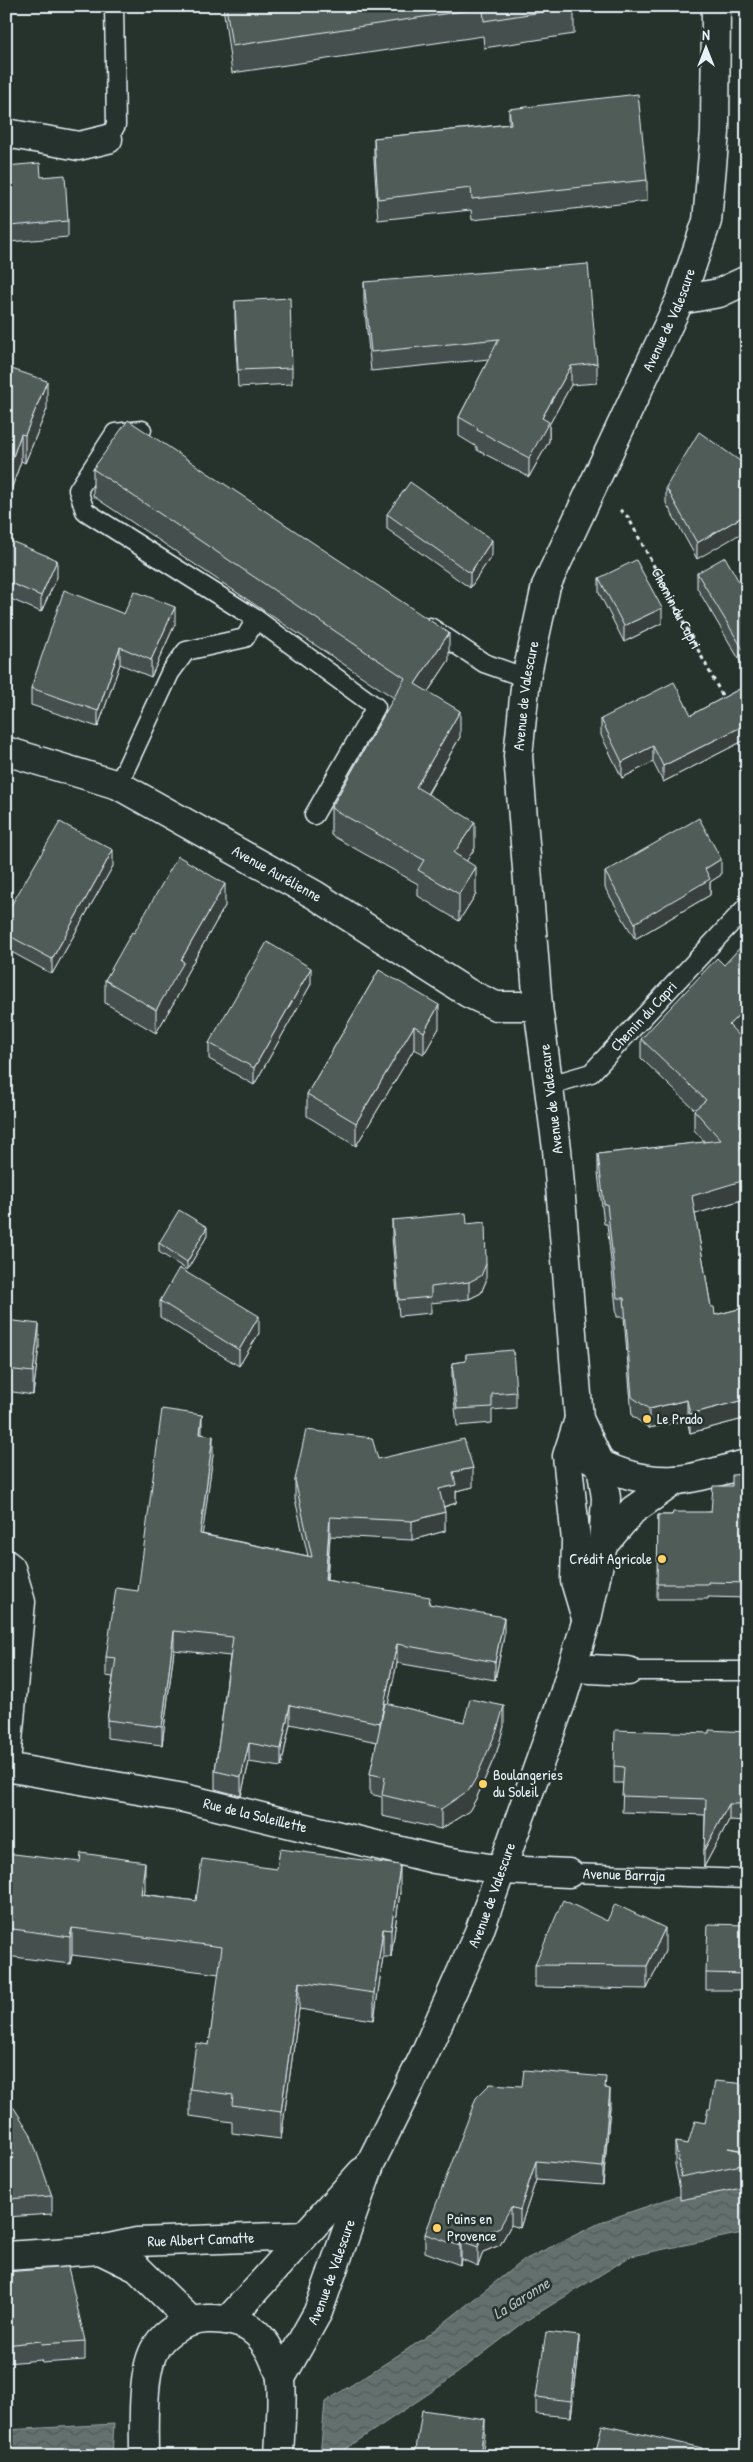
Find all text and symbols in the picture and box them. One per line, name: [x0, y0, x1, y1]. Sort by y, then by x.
north arrow: [680, 22, 730, 72]
text: N: [702, 25, 710, 44]
street label: Avenue de Valescure: [637, 265, 700, 375]
street label: Chemin du Capri: [647, 564, 707, 653]
street label: Avenue de Valescure: [508, 639, 544, 752]
street label: Avenue Aurélienne: [229, 840, 326, 907]
street label: Chemin du Capri: [605, 976, 682, 1056]
street label: Avenue de Valescure: [533, 1043, 568, 1155]
place label: Le Prado: [657, 1408, 703, 1429]
marker: Le Prado: [641, 1413, 653, 1425]
place label: Crédit Agricole: [569, 1548, 652, 1569]
marker: Crédit Agricole: [656, 1553, 668, 1565]
place label: Boulangeries du Soleil: [493, 1764, 563, 1802]
marker: Boulangeries du Soleil: [477, 1778, 489, 1790]
street label: Rue de la Soleillette: [201, 1792, 309, 1838]
street label: Avenue de Valescure: [462, 1839, 520, 1951]
street label: Avenue Barraja: [583, 1862, 665, 1886]
place label: Pains en Provence: [447, 2208, 497, 2246]
street label: Avenue de Valescure: [302, 2216, 360, 2328]
marker: Pains en Provence: [431, 2222, 443, 2234]
street label: Rue Albert Camatte: [147, 2227, 255, 2252]
water label: La Garonne: [488, 2272, 554, 2324]

